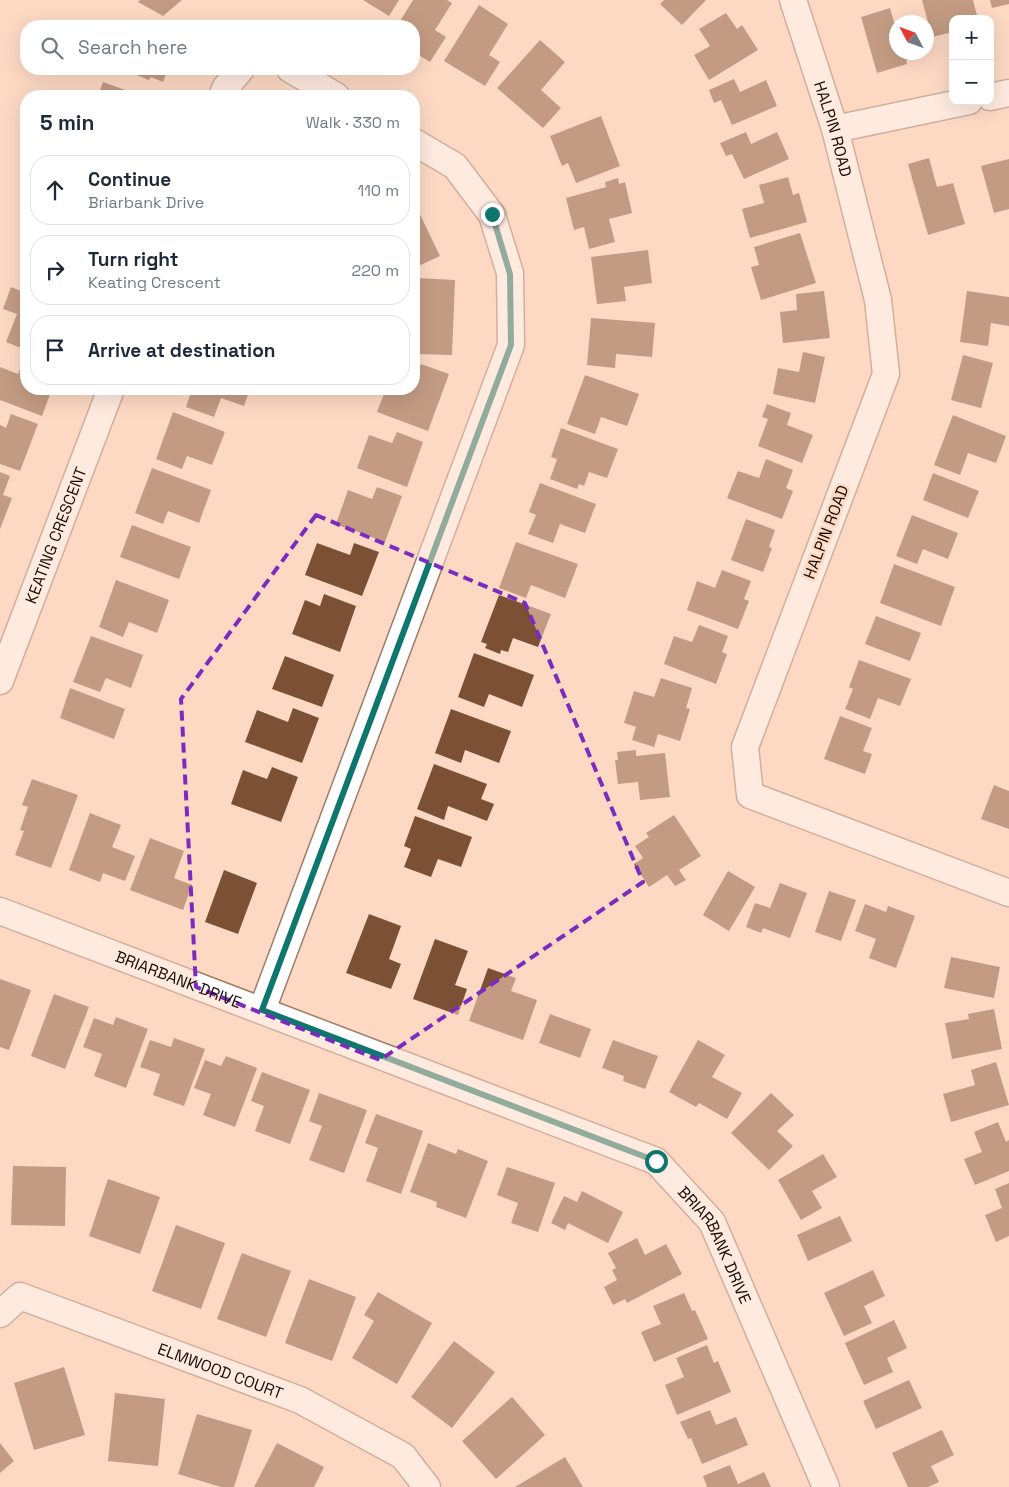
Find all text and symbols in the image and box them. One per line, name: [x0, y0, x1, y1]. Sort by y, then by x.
north arrow: [889, 15, 934, 60]
map controls: [949, 15, 994, 105]
button: +: [949, 15, 994, 60]
search box: [20, 20, 420, 75]
icon: search: [38, 34, 66, 62]
text: Search here: [78, 35, 188, 60]
button: −: [949, 60, 994, 105]
street label: HALPIN ROAD: [809, 78, 857, 179]
text: 5 min: [40, 109, 94, 136]
text: Walk · 330 m: [306, 112, 400, 133]
text: Continue: [88, 167, 171, 192]
icon: ahead: [41, 176, 69, 204]
text: 110 m: [357, 180, 399, 201]
text: Briarbank Drive: [88, 192, 204, 213]
route end: [481, 203, 504, 226]
text: Turn right: [88, 247, 178, 272]
icon: right: [41, 256, 69, 284]
text: 220 m: [352, 260, 399, 281]
text: Keating Crescent: [88, 272, 221, 293]
icon: arrive: [41, 336, 69, 364]
text: Arrive at destination: [88, 338, 276, 363]
street label: KEATING CRESCENT: [20, 464, 91, 607]
street label: HALPIN ROAD: [798, 482, 854, 582]
street label: BRIARBANK DRIVE: [112, 945, 245, 1013]
route start: [645, 1150, 668, 1173]
street label: BRIARBANK DRIVE: [673, 1181, 756, 1307]
street label: ELMWOOD COURT: [155, 1338, 286, 1403]

